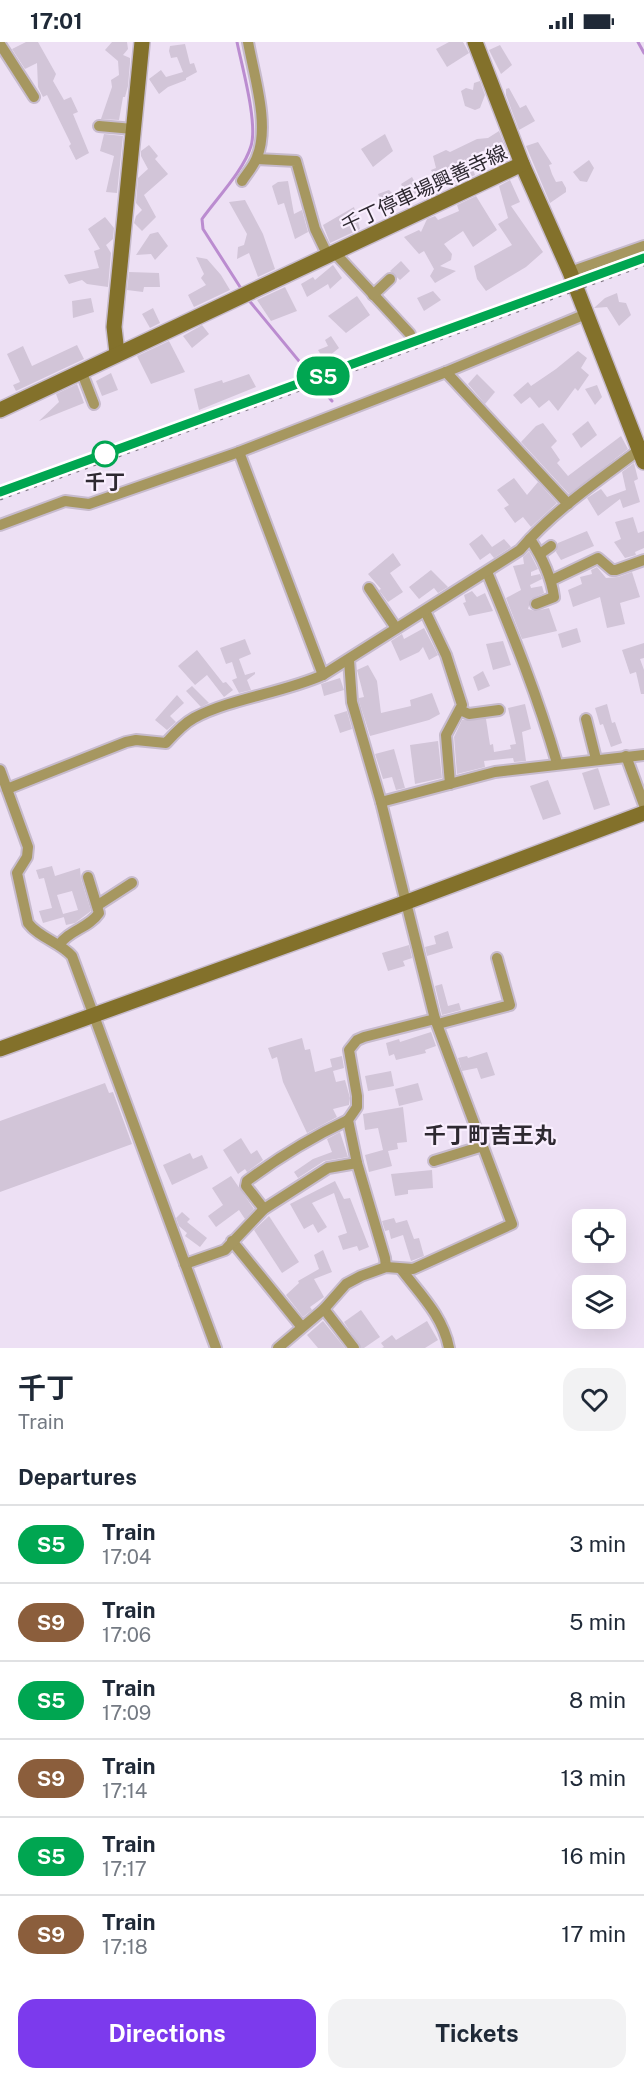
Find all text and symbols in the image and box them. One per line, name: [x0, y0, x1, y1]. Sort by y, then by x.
text: 17:01: [30, 8, 83, 34]
street label: 千丁停車場興善寺線: [337, 140, 511, 238]
line badge: S5: [296, 356, 350, 396]
text: S5: [309, 364, 337, 389]
marker: 千丁: [92, 441, 118, 467]
place label: 千丁: [85, 470, 125, 494]
district label: 千丁町吉王丸: [424, 1122, 556, 1148]
map controls: [572, 1209, 626, 1329]
button: locate: [572, 1209, 626, 1263]
button: layers: [572, 1275, 626, 1329]
button: heart: [563, 1368, 626, 1431]
text: 千丁: [18, 1371, 74, 1404]
text: Train: [18, 1410, 64, 1434]
text: Departures: [18, 1464, 137, 1490]
text: Train: [102, 1519, 155, 1545]
text: 3 min: [569, 1531, 626, 1557]
text: S5: [37, 1532, 65, 1557]
text: 17:04: [102, 1545, 151, 1569]
text: Train: [102, 1597, 155, 1623]
text: 5 min: [569, 1609, 626, 1635]
text: S9: [37, 1610, 65, 1635]
text: 17:06: [102, 1623, 151, 1647]
text: Train: [102, 1675, 155, 1701]
text: 8 min: [569, 1687, 626, 1713]
text: S5: [37, 1688, 65, 1713]
text: 17:09: [102, 1701, 151, 1725]
text: Train: [102, 1753, 155, 1779]
text: 13 min: [561, 1765, 626, 1791]
text: S9: [37, 1766, 65, 1791]
text: 17:14: [102, 1779, 147, 1803]
text: Train: [102, 1831, 155, 1857]
text: 16 min: [561, 1843, 626, 1869]
text: S5: [37, 1844, 65, 1869]
text: 17:17: [102, 1857, 147, 1881]
text: Train: [102, 1909, 155, 1935]
text: 17 min: [561, 1921, 626, 1947]
text: S9: [37, 1922, 65, 1947]
text: 17:18: [102, 1935, 148, 1959]
button: Directions: [18, 1999, 316, 2068]
button: Tickets: [328, 1999, 626, 2068]

